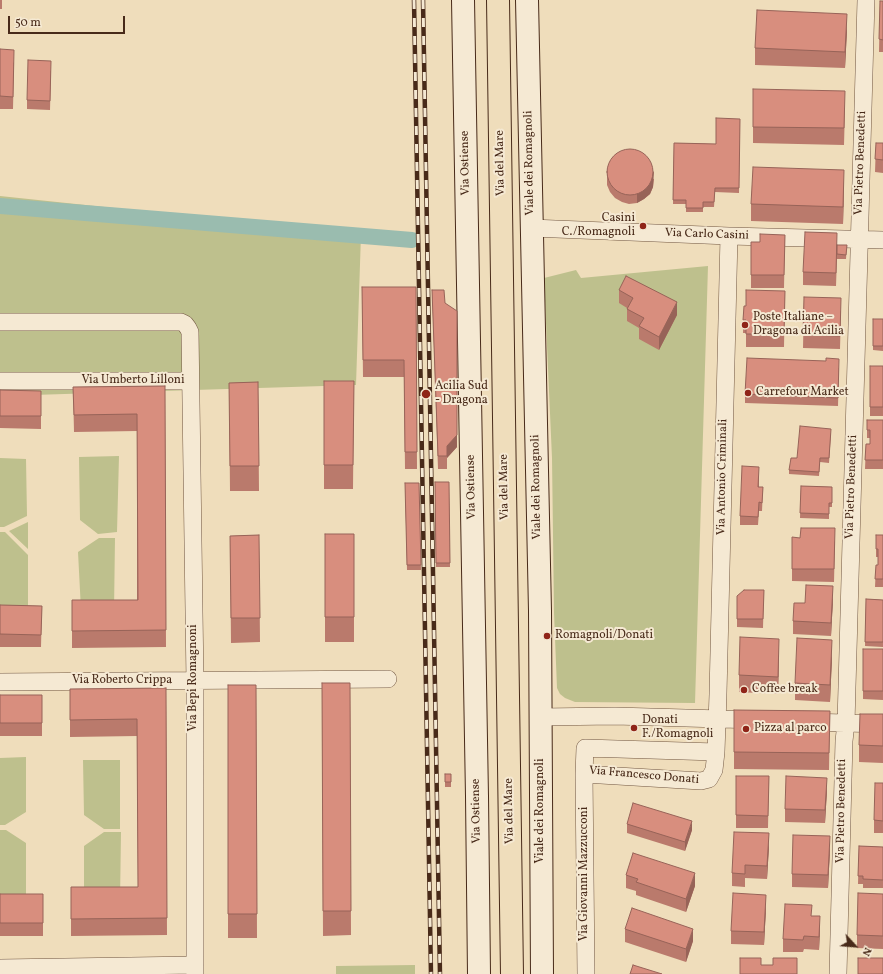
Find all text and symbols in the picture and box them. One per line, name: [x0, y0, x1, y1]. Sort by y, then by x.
scale bar: [10, 8, 127, 34]
text: 50 m: [15, 15, 41, 31]
street label: Viale dei Romagnoli: [522, 110, 538, 216]
street label: Via Pietro Benedetti: [852, 111, 870, 215]
street label: Via Ostiense: [458, 130, 474, 196]
street label: Via del Mare: [493, 130, 509, 196]
place label: Casini C./Romagnoli: [562, 212, 635, 240]
marker: Casini C./Romagnoli: [638, 221, 648, 231]
street label: Via Carlo Casini: [665, 226, 749, 244]
place label: Poste Italiane – Dragona di Acilia: [753, 311, 844, 339]
marker: Poste Italiane – Dragona di Acilia: [740, 320, 750, 330]
street label: Via Umberto Lilloni: [81, 374, 185, 388]
place label: Acilia Sud - Dragona: [435, 380, 488, 408]
place label: Carrefour Market: [756, 386, 849, 400]
marker: Acilia Sud - Dragona: [420, 388, 432, 400]
marker: Carrefour Market: [743, 388, 753, 398]
street label: Via Antonio Criminali: [715, 419, 731, 535]
street label: Viale dei Romagnoli: [529, 434, 545, 540]
street label: Via Pietro Benedetti: [843, 435, 861, 539]
street label: Via Ostiense: [464, 454, 480, 520]
street label: Via del Mare: [497, 454, 513, 520]
street label: Via Bepi Romagnoni: [187, 624, 201, 732]
place label: Romagnoli/Donati: [555, 629, 653, 643]
marker: Romagnoli/Donati: [542, 631, 552, 641]
street label: Via Roberto Crippa: [72, 674, 172, 688]
place label: Coffee break: [752, 683, 818, 697]
marker: Coffee break: [739, 685, 749, 695]
place label: Donati F./Romagnoli: [642, 714, 713, 742]
place label: Pizza al parco: [754, 722, 827, 736]
marker: Donati F./Romagnoli: [629, 723, 639, 733]
marker: Pizza al parco: [741, 724, 751, 734]
street label: Viale dei Romagnoli: [534, 758, 548, 864]
street label: Via Pietro Benedetti: [834, 759, 850, 863]
street label: Via Francesco Donati: [588, 764, 700, 788]
street label: Via Ostiense: [469, 778, 485, 844]
street label: Via del Mare: [502, 778, 518, 844]
street label: Via Giovanni Mazzucconi: [578, 807, 592, 941]
north arrow: [835, 926, 875, 966]
text: N: [858, 945, 875, 958]

